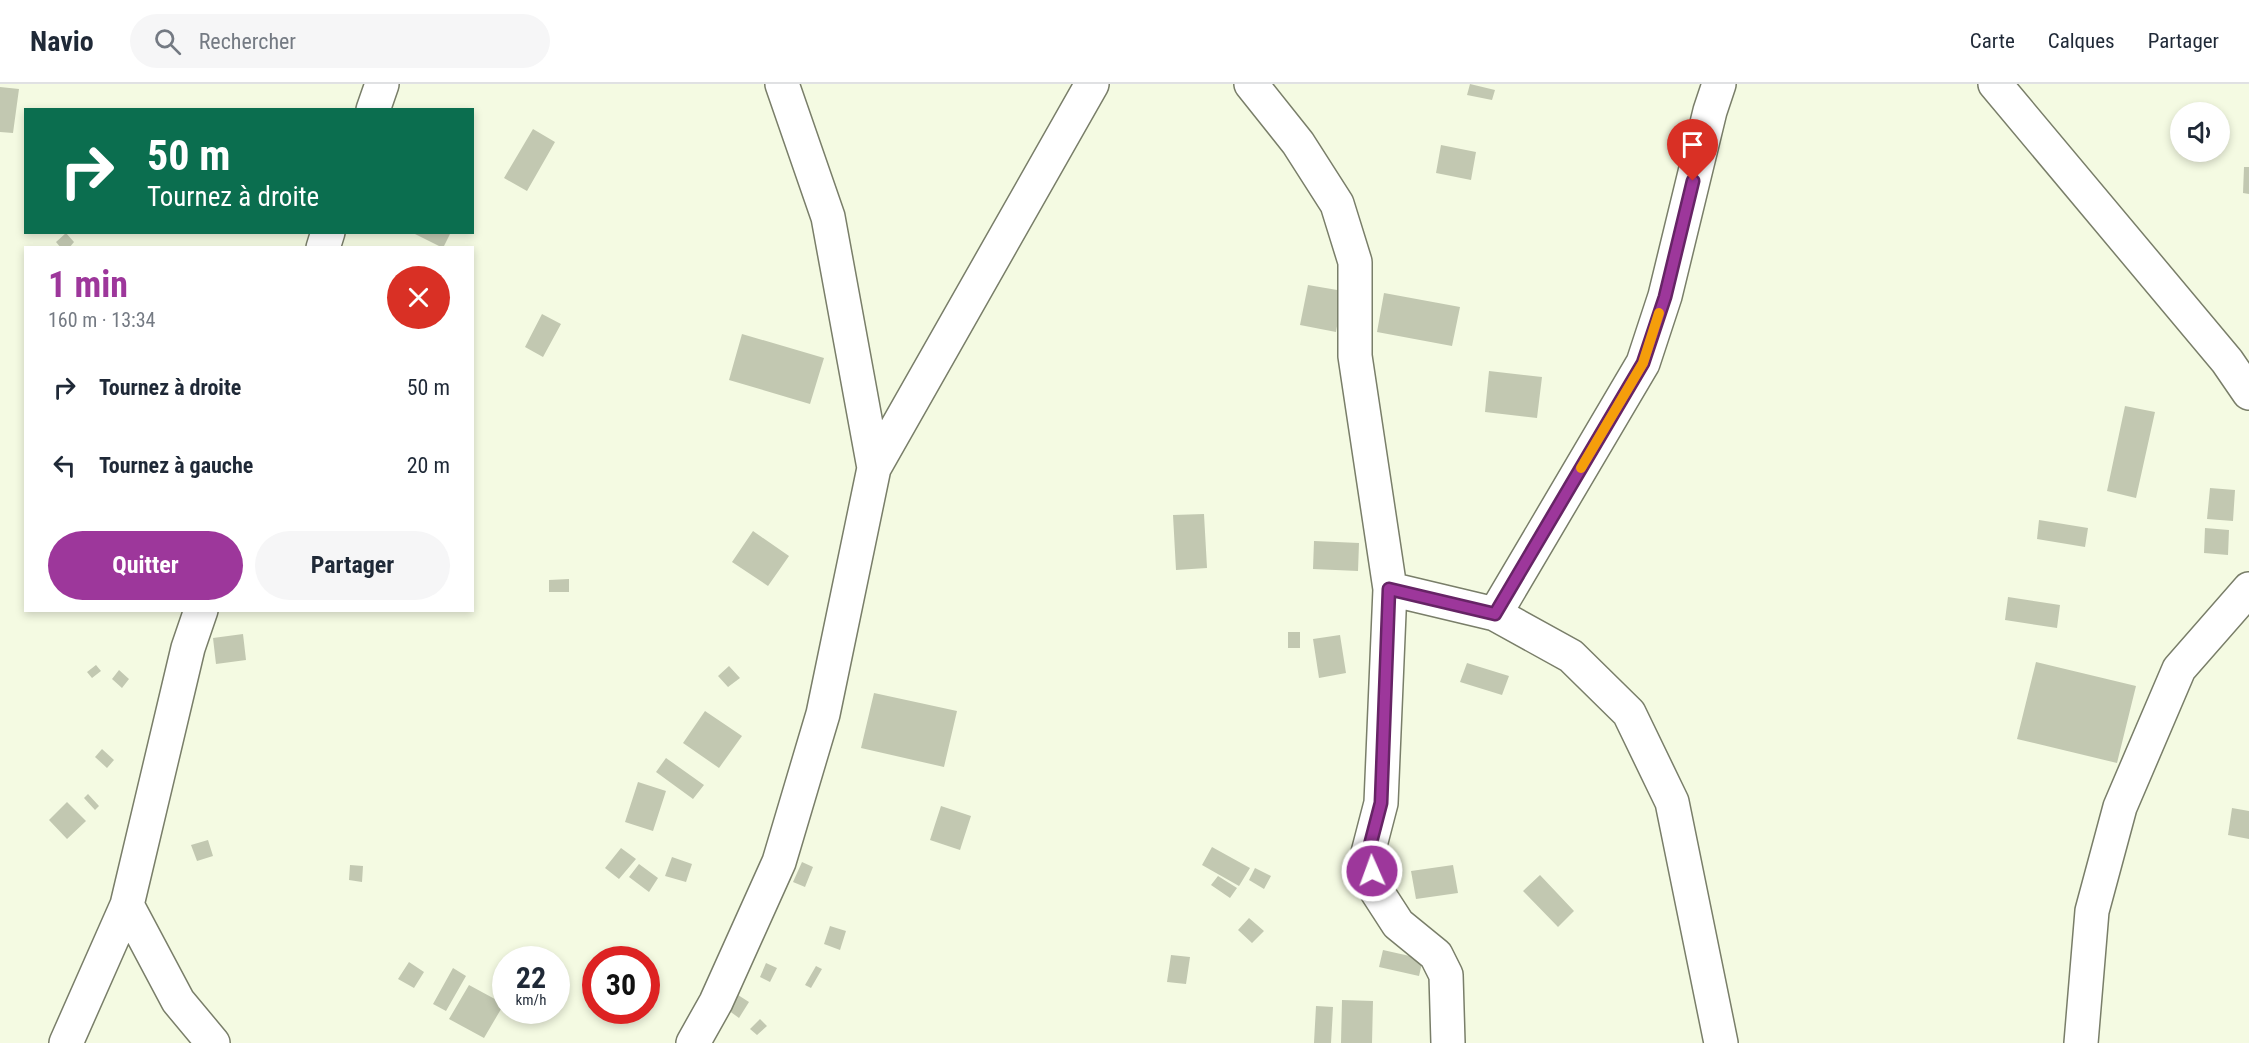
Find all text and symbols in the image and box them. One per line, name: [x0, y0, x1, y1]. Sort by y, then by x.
search box: [130, 14, 550, 68]
text: Navio: [30, 25, 94, 58]
icon: search: [151, 25, 184, 58]
text: Rechercher: [199, 29, 296, 54]
text: Carte: [1970, 29, 2015, 53]
text: Calques: [2048, 29, 2115, 53]
text: Partager: [2148, 29, 2219, 53]
map controls: [2170, 102, 2230, 162]
button: sound: [2170, 102, 2230, 162]
pin: [1667, 119, 1718, 181]
icon: arrive: [1676, 128, 1709, 161]
text: 50 m: [147, 131, 230, 180]
icon: right: [48, 132, 126, 210]
text: Tournez à droite: [147, 181, 319, 213]
text: 1 min: [48, 264, 128, 306]
button: close: [387, 266, 450, 329]
text: 160 m · 13:34: [48, 308, 155, 332]
icon: right: [48, 371, 81, 404]
text: Tournez à droite: [99, 375, 241, 400]
text: 50 m: [407, 375, 450, 400]
icon: left: [48, 449, 81, 482]
text: Tournez à gauche: [99, 453, 253, 478]
text: 20 m: [407, 453, 450, 478]
button: Quitter: [48, 531, 243, 600]
button: Partager: [255, 531, 450, 600]
position arrow: [1340, 839, 1404, 903]
speed limit sign: 30: [582, 946, 660, 1024]
text: 22: [516, 960, 546, 995]
text: km/h: [516, 991, 546, 1009]

